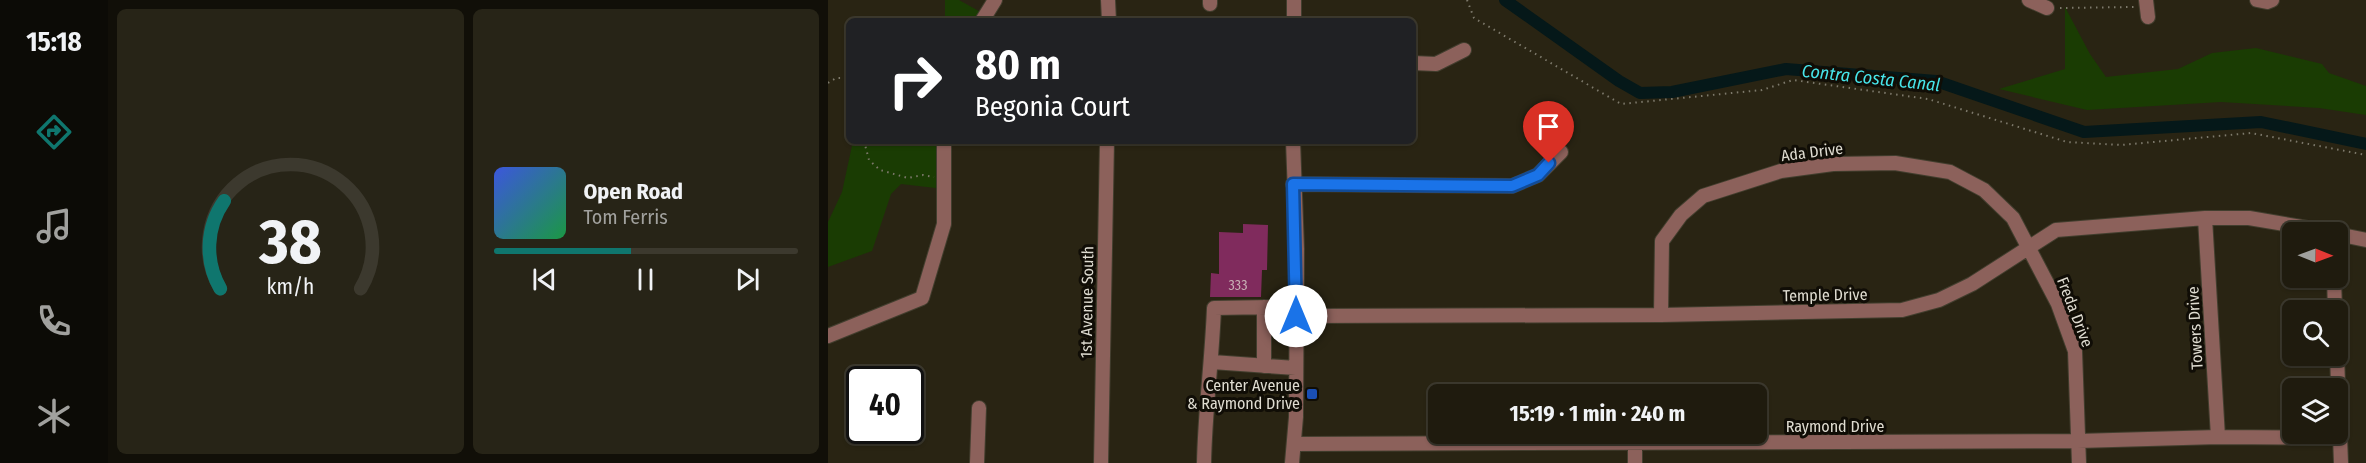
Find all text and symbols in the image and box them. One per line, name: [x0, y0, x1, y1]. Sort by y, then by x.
text: 15:18: [26, 26, 82, 58]
text: 80 m: [975, 40, 1061, 90]
icon: right: [876, 42, 954, 120]
water label: Contra Costa Canal: [1801, 60, 1942, 96]
text: Begonia Court: [975, 91, 1130, 123]
pin: [1523, 101, 1574, 163]
icon: arrive: [1532, 110, 1565, 143]
icon: directions: [33, 111, 75, 153]
street label: Ada Drive: [1780, 139, 1844, 165]
text: Open Road: [584, 178, 683, 205]
icon: music: [33, 205, 75, 247]
text: 38: [258, 205, 321, 280]
text: Tom Ferris: [584, 205, 668, 229]
north arrow: [2282, 222, 2348, 288]
map controls: [2282, 222, 2348, 444]
street label: 1st Avenue South: [1077, 246, 1097, 358]
icon: previous: [528, 263, 561, 296]
icon: pause: [629, 263, 662, 296]
icon: next: [731, 263, 764, 296]
text: km/h: [266, 274, 314, 300]
street label: Freda Drive: [2053, 274, 2097, 350]
house number: 333: [1229, 277, 1247, 294]
position arrow: [1264, 284, 1328, 348]
street label: Temple Drive: [1782, 285, 1868, 305]
street label: Towers Drive: [2183, 286, 2207, 370]
icon: phone: [33, 300, 75, 342]
button: search: [2282, 300, 2348, 366]
speed limit sign: 40: [846, 366, 924, 444]
place label: Center Avenue & Raymond Drive: [1187, 376, 1300, 413]
button: layers: [2282, 378, 2348, 444]
marker: Center Avenue & Raymond Drive: [1305, 387, 1319, 401]
icon: climate: [33, 395, 75, 437]
text: 15:19 · 1 min · 240 m: [1510, 400, 1685, 427]
street label: Raymond Drive: [1786, 417, 1884, 436]

